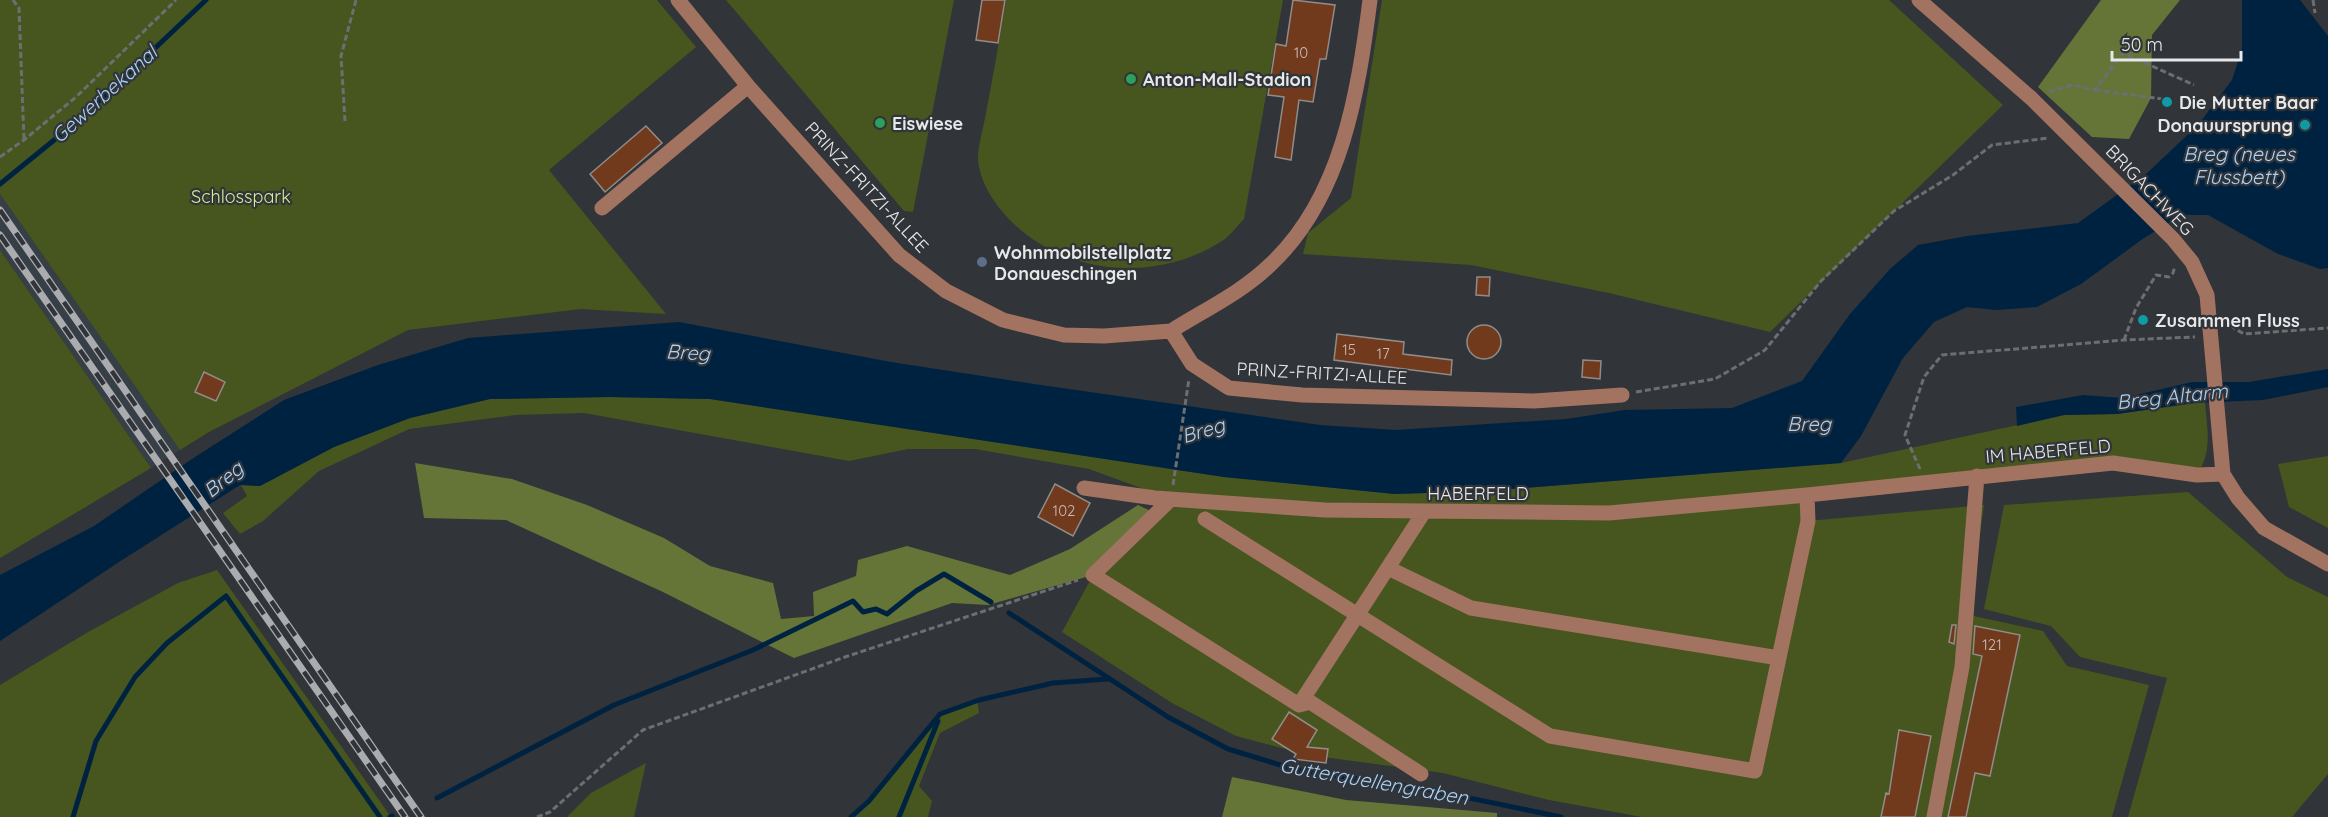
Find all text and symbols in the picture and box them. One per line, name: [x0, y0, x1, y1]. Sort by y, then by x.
scale bar: [2112, 24, 2241, 62]
text: 50 m: [2121, 33, 2163, 56]
water label: Gewerbekanal: [46, 38, 164, 148]
house number: 10: [1294, 43, 1308, 62]
place label: Anton-Mall-Stadion: [1143, 68, 1311, 91]
marker: Anton-Mall-Stadion: [1124, 72, 1138, 86]
place label: Die Mutter Baar: [2179, 91, 2318, 114]
marker: Die Mutter Baar: [2160, 95, 2174, 109]
place label: Eiswiese: [892, 112, 963, 135]
place label: Donauursprung: [2157, 114, 2293, 137]
marker: Eiswiese: [873, 116, 887, 130]
street label: PRINZ-FRITZI-ALLEE: [800, 117, 934, 257]
marker: Donauursprung: [2298, 118, 2312, 132]
street label: BRIGACHWEG: [2101, 140, 2199, 240]
water label: Breg (neues Flussbett): [2183, 141, 2297, 189]
park label: Schlosspark: [191, 185, 291, 208]
place label: Wohnmobilstellplatz Donaueschingen: [994, 241, 1172, 285]
marker: Wohnmobilstellplatz Donaueschingen: [975, 255, 989, 269]
place label: Zusammen Fluss: [2155, 309, 2300, 332]
marker: Zusammen Fluss: [2136, 313, 2150, 327]
water label: Breg: [665, 338, 712, 366]
house number: 15: [1342, 340, 1356, 359]
house number: 17: [1376, 344, 1390, 363]
street label: PRINZ-FRITZI-ALLEE: [1236, 357, 1408, 389]
water label: Breg Altarm: [2115, 378, 2230, 414]
water label: Breg: [1178, 411, 1229, 448]
water label: Breg: [1787, 411, 1832, 436]
street label: IM HABERFELD: [1984, 434, 2112, 468]
water label: Breg: [198, 454, 249, 503]
street label: HABERFELD: [1427, 482, 1529, 505]
house number: 102: [1053, 501, 1075, 520]
house number: 121: [1982, 635, 2002, 654]
water label: Gutterquellengraben: [1278, 752, 1471, 810]

